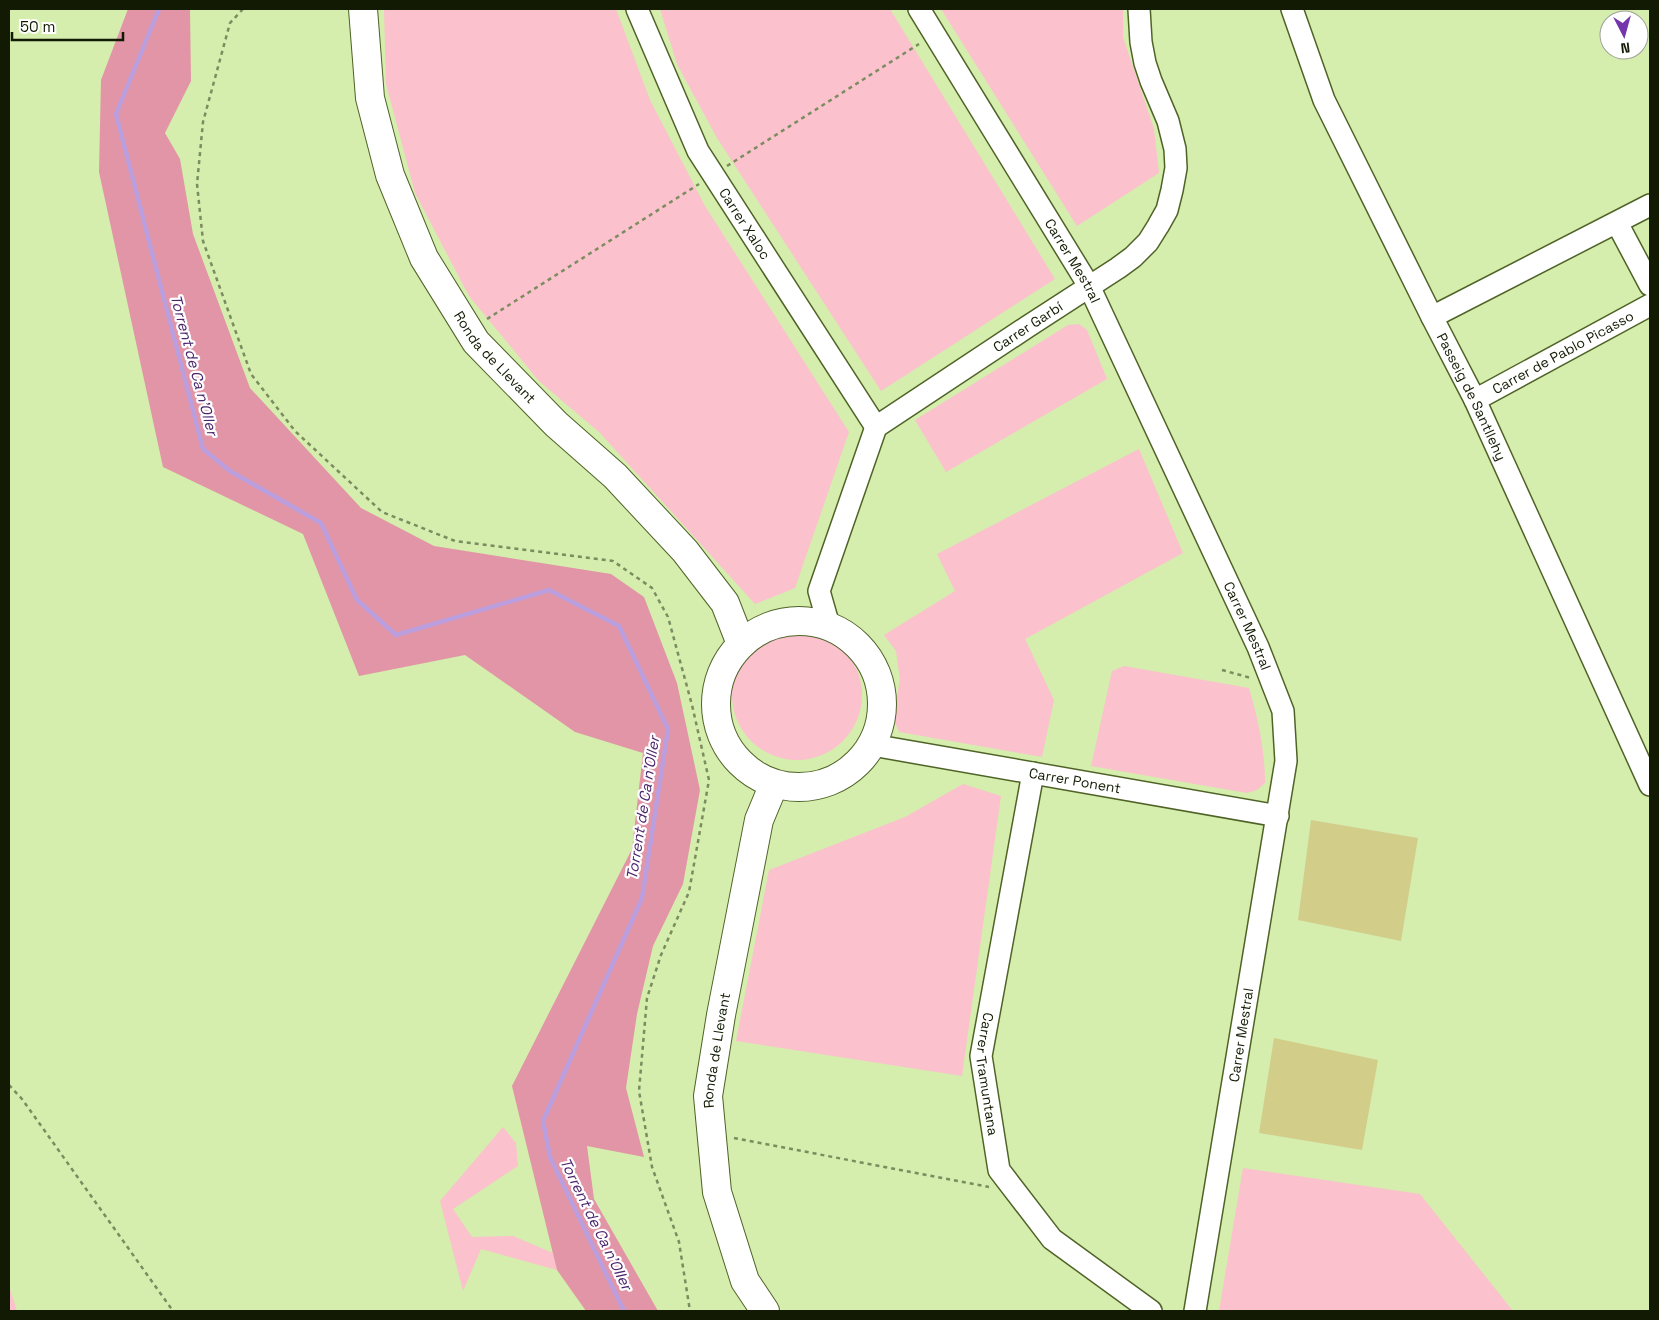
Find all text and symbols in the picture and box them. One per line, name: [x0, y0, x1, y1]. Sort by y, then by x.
scale bar: [12, 10, 124, 42]
north arrow: [1599, 10, 1649, 60]
text: 50 m: [20, 17, 55, 36]
text: N: [1620, 38, 1631, 57]
street label: Carrer Xaloc: [715, 184, 775, 263]
street label: Carrer Mestral: [1041, 215, 1105, 306]
water label: Torrent de Ca n'Oller: [167, 292, 223, 439]
street label: Carrer Garbí: [990, 297, 1067, 356]
street label: Carrer de Pablo Picasso: [1489, 307, 1637, 398]
street label: Ronda de Llevant: [450, 308, 540, 407]
street label: Passeig de Santllehy: [1433, 330, 1510, 464]
street label: Carrer Mestral: [1220, 579, 1275, 673]
water label: Torrent de Ca n'Oller: [622, 733, 663, 881]
street label: Carrer Ponent: [1027, 764, 1122, 797]
street label: Carrer Mestral: [1225, 987, 1257, 1083]
street label: Ronda de Llevant: [699, 991, 734, 1109]
street label: Carrer Tramuntana: [972, 1011, 1002, 1137]
water label: Torrent de Ca n'Oller: [556, 1154, 637, 1294]

